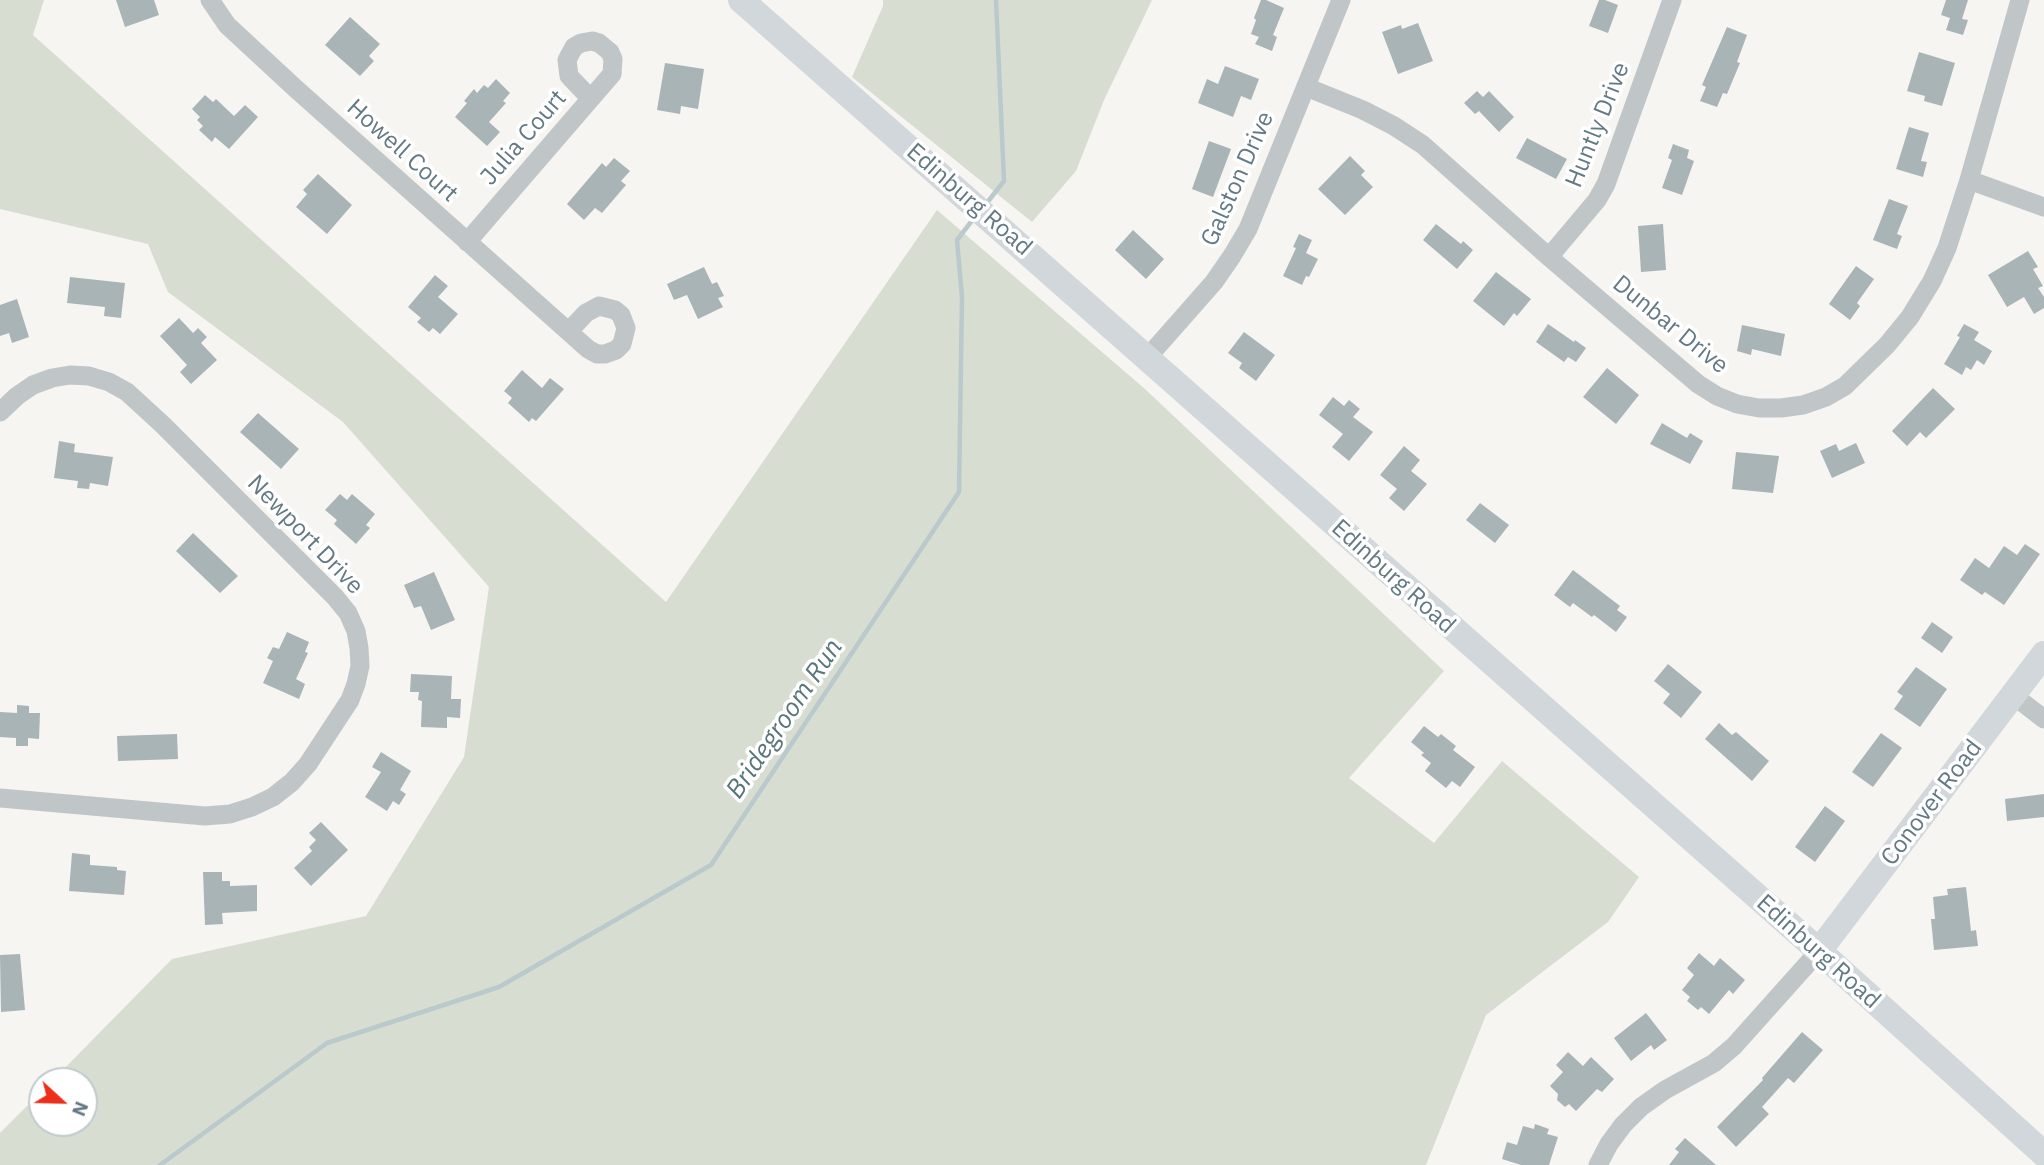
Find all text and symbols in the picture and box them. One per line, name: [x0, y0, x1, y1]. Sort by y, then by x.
street label: Huntly Drive: [1560, 58, 1636, 192]
street label: Julia Court: [475, 85, 573, 191]
street label: Howell Court: [340, 94, 464, 208]
street label: Galston Drive: [1195, 107, 1281, 251]
street label: Edinburg Road: [900, 138, 1038, 262]
street label: Dunbar Drive: [1606, 270, 1734, 380]
street label: Newport Drive: [241, 469, 369, 601]
street label: Edinburg Road: [1325, 514, 1461, 640]
water label: Bridegroom Run: [720, 633, 850, 805]
street label: Conover Road: [1875, 735, 1989, 871]
street label: Edinburg Road: [1750, 889, 1886, 1015]
north arrow: [28, 1067, 98, 1137]
text: N: [67, 1098, 94, 1120]

